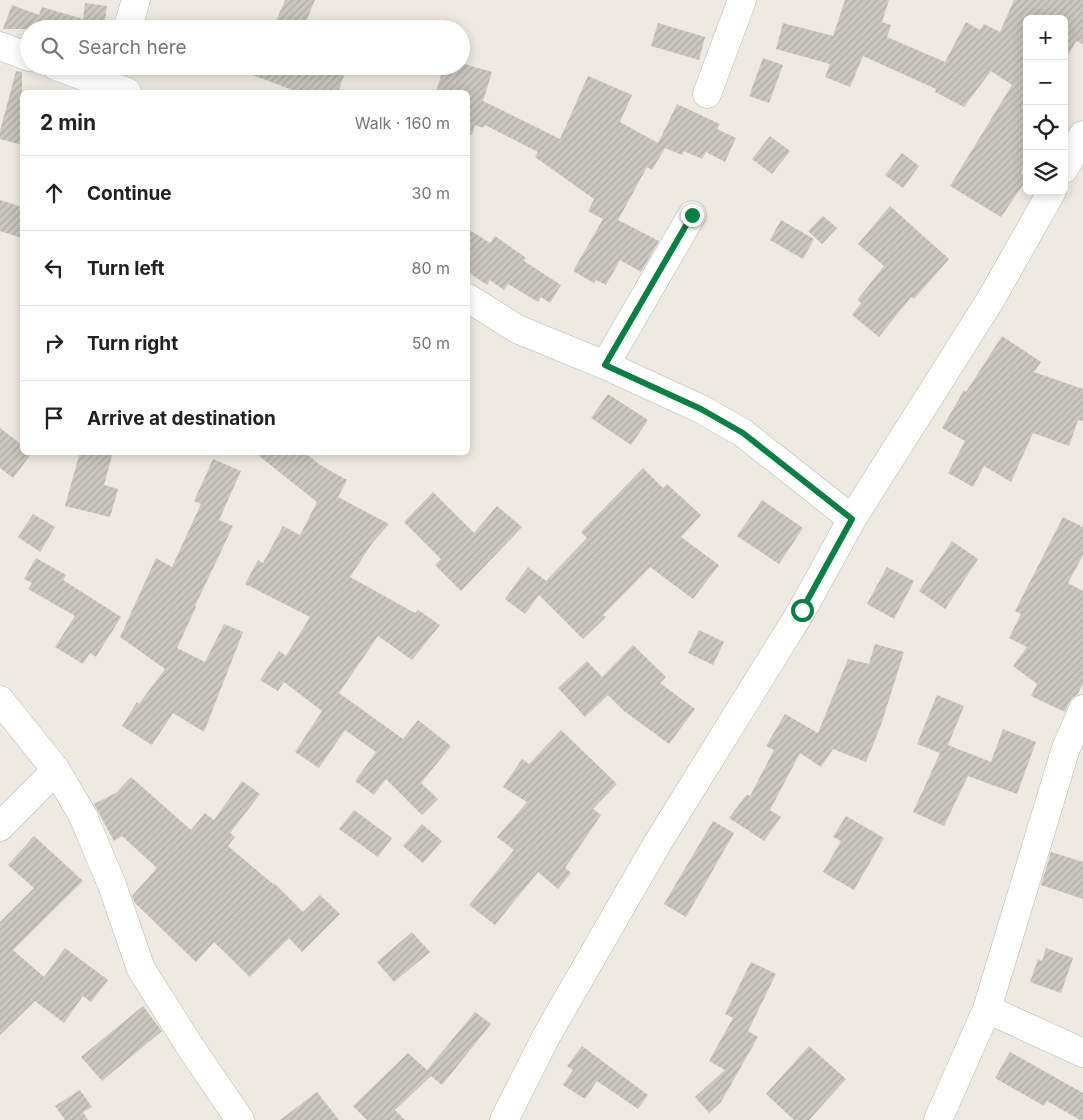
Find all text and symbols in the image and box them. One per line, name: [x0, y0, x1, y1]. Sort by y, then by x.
map controls: [1023, 15, 1068, 195]
button: +: [1023, 15, 1068, 60]
search box: [20, 20, 470, 75]
icon: search: [38, 34, 66, 62]
text: Search here: [78, 36, 187, 59]
button: −: [1023, 60, 1068, 105]
button: locate: [1023, 105, 1068, 150]
text: 2 min: [40, 110, 96, 135]
text: Walk · 160 m: [355, 113, 450, 133]
button: layers: [1023, 150, 1068, 195]
icon: ahead: [40, 179, 68, 207]
text: Continue: [87, 182, 172, 205]
text: 30 m: [412, 183, 450, 203]
route end: [681, 204, 704, 227]
icon: left: [40, 254, 68, 282]
text: Turn left: [87, 257, 165, 280]
text: 80 m: [411, 258, 450, 278]
icon: right: [40, 329, 68, 357]
text: Turn right: [87, 332, 178, 355]
text: 50 m: [412, 333, 450, 353]
icon: arrive: [40, 404, 68, 432]
text: Arrive at destination: [87, 407, 276, 430]
route start: [791, 599, 814, 622]

